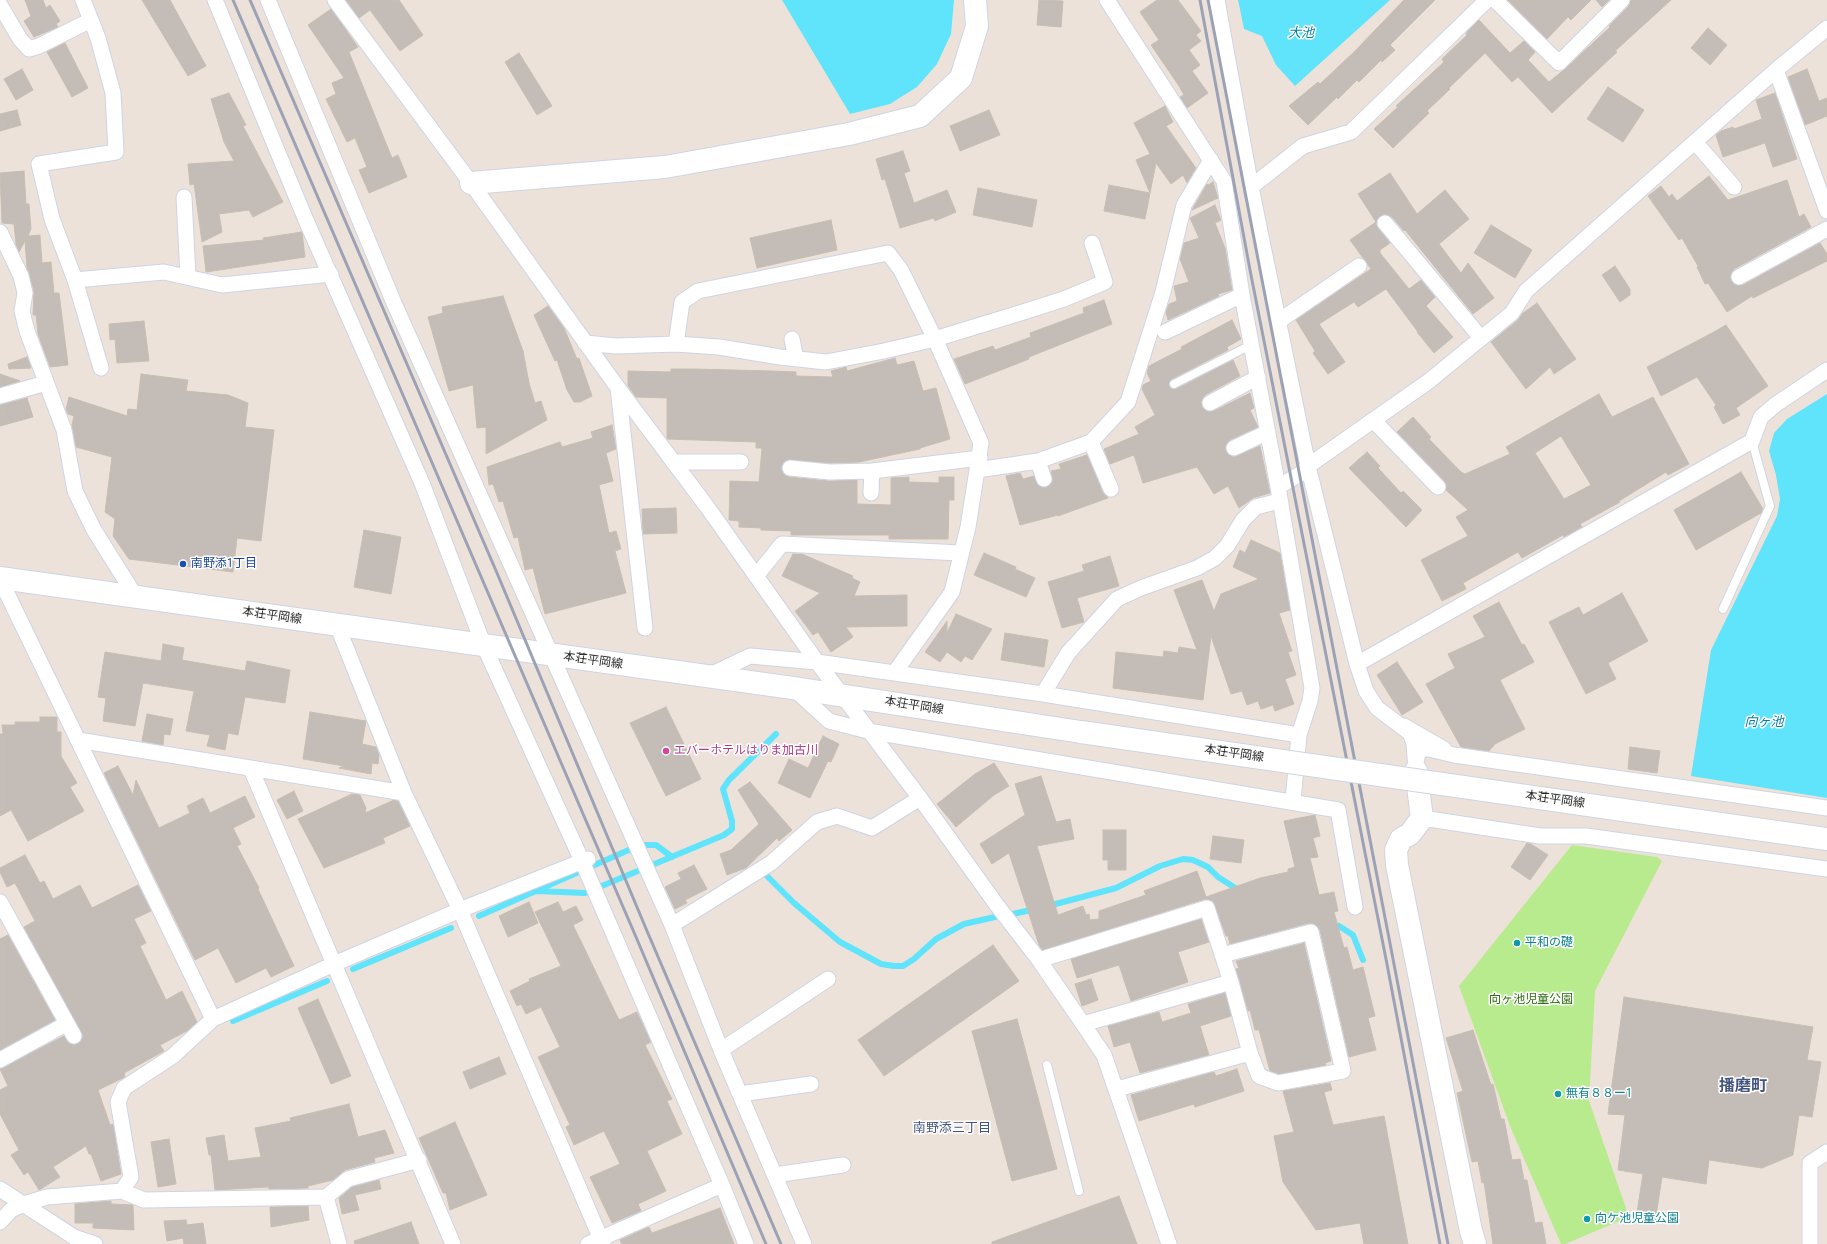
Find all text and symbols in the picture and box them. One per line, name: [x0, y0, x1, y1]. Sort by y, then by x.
water label: 大池: [1288, 26, 1314, 42]
place label: 南野添1丁目: [191, 557, 257, 571]
marker: 南野添1丁目: [178, 559, 188, 569]
street label: 本荘平岡線: [241, 605, 303, 627]
street label: 本荘平岡線: [562, 650, 624, 672]
street label: 本荘平岡線: [883, 694, 945, 718]
water label: 向ヶ池: [1745, 715, 1783, 731]
street label: 本荘平岡線: [1203, 743, 1265, 765]
place label: エバーホテルはりま加古川: [674, 744, 818, 758]
marker: エバーホテルはりま加古川: [661, 746, 671, 756]
street label: 本荘平岡線: [1524, 789, 1586, 811]
place label: 平和の礎: [1525, 936, 1573, 950]
marker: 平和の礎: [1512, 938, 1522, 948]
park label: 向ヶ池児童公園: [1489, 993, 1573, 1007]
district label: 播磨町: [1719, 1077, 1767, 1097]
place label: 無有８８ー1: [1566, 1087, 1632, 1101]
marker: 無有８８ー1: [1553, 1089, 1563, 1099]
district label: 南野添三丁目: [913, 1121, 991, 1137]
place label: 向ケ池児童公園: [1595, 1212, 1679, 1226]
marker: 向ケ池児童公園: [1582, 1214, 1592, 1224]

